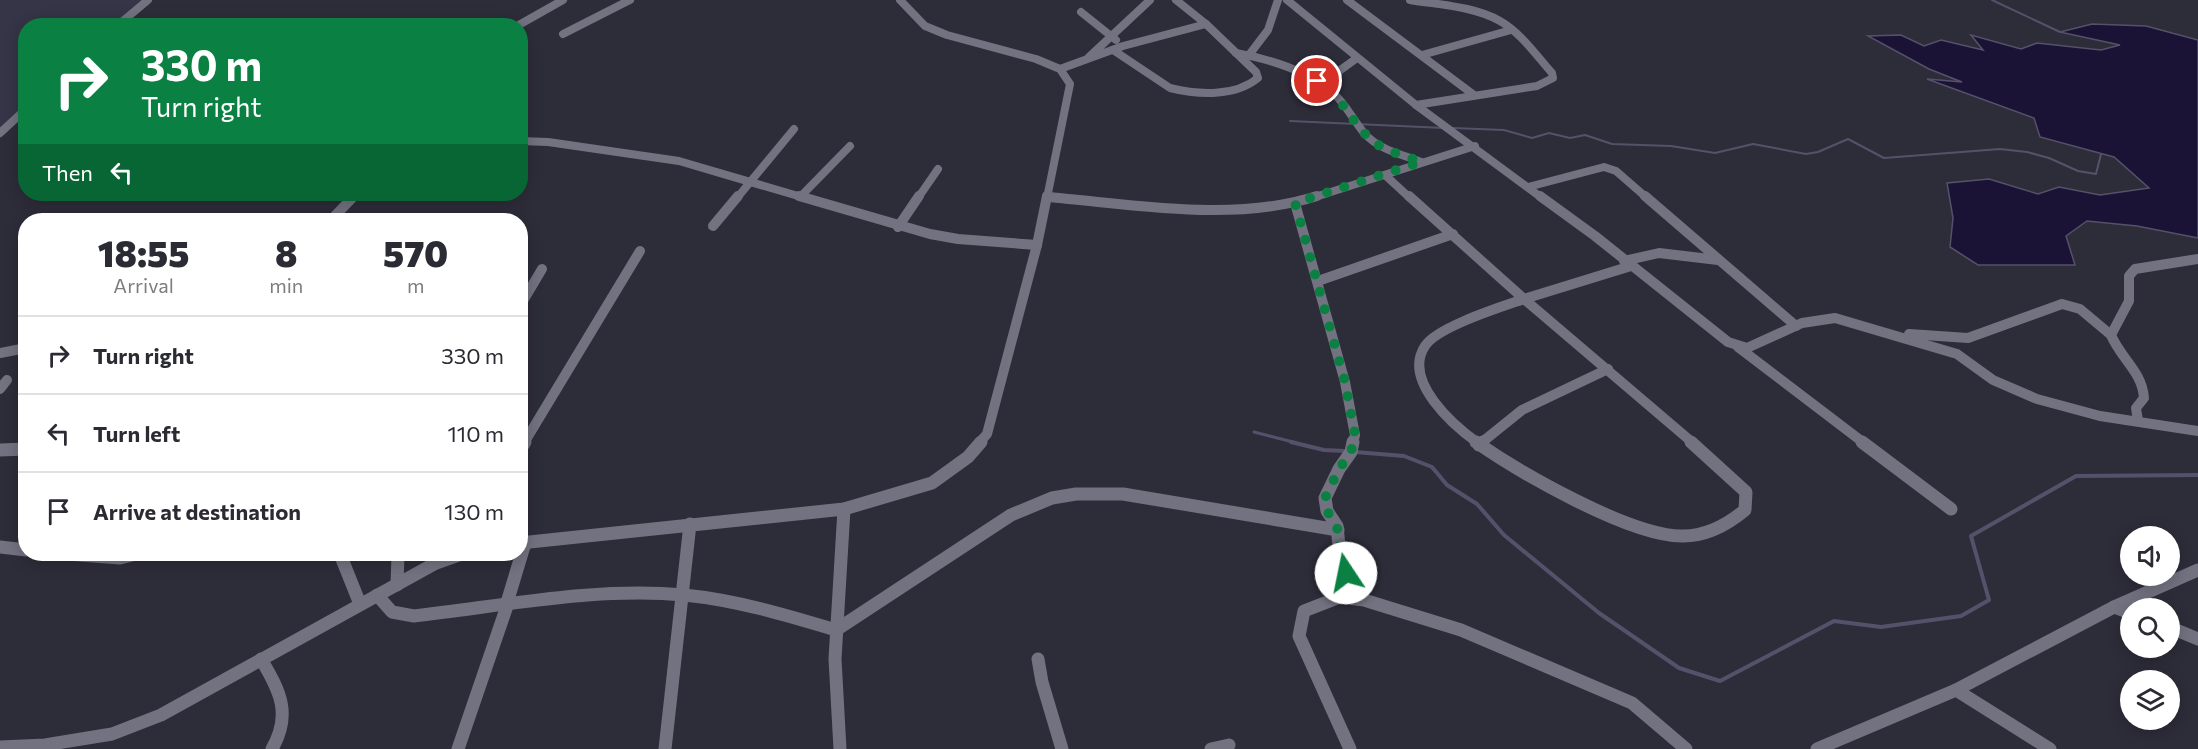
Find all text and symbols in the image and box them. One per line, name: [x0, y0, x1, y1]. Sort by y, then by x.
text: 330 m: [141, 38, 262, 90]
icon: right: [42, 42, 120, 120]
pin: [1291, 55, 1342, 106]
icon: arrive: [1300, 64, 1333, 97]
text: Turn right: [141, 90, 261, 123]
icon: left: [105, 156, 138, 189]
text: Then: [42, 159, 93, 186]
text: 18:55: [98, 230, 189, 274]
text: 8: [275, 230, 297, 274]
text: 570: [383, 230, 448, 274]
text: Arrival: [113, 273, 174, 297]
text: min: [269, 273, 303, 297]
text: m: [407, 273, 424, 297]
icon: right: [42, 339, 75, 372]
text: Turn right: [93, 342, 194, 369]
text: 330 m: [441, 342, 504, 369]
icon: left: [42, 417, 75, 450]
text: Turn left: [93, 420, 180, 447]
text: 110 m: [447, 420, 504, 447]
icon: arrive: [42, 495, 75, 528]
text: Arrive at destination: [93, 498, 301, 525]
text: 130 m: [444, 498, 504, 525]
map controls: [2120, 526, 2180, 730]
button: sound: [2120, 526, 2180, 586]
position arrow: [1314, 541, 1378, 605]
button: search: [2120, 598, 2180, 658]
button: layers: [2120, 670, 2180, 730]

